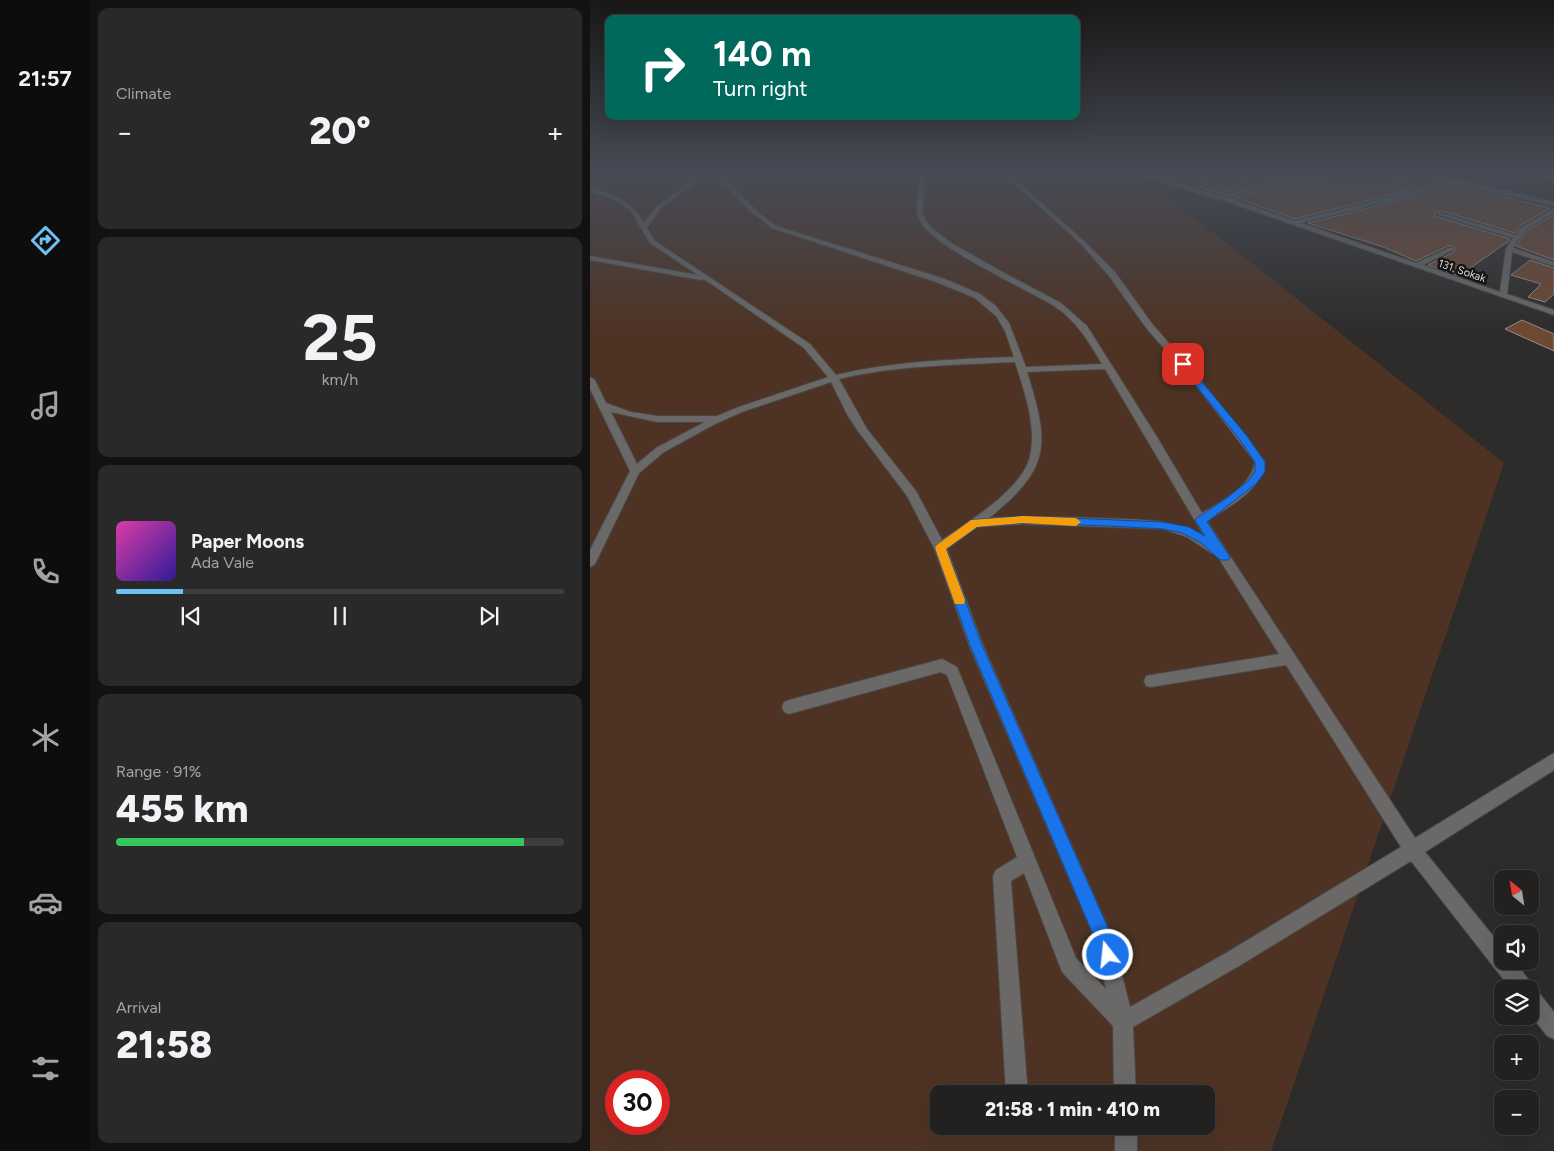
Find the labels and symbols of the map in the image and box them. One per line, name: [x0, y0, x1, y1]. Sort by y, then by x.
street label: 131. Sokak: [1437, 257, 1488, 285]
pin: [1162, 343, 1204, 385]
north arrow: [1494, 870, 1539, 915]
position arrow: [1081, 928, 1133, 980]
speed limit sign: 30: [605, 1070, 670, 1135]

